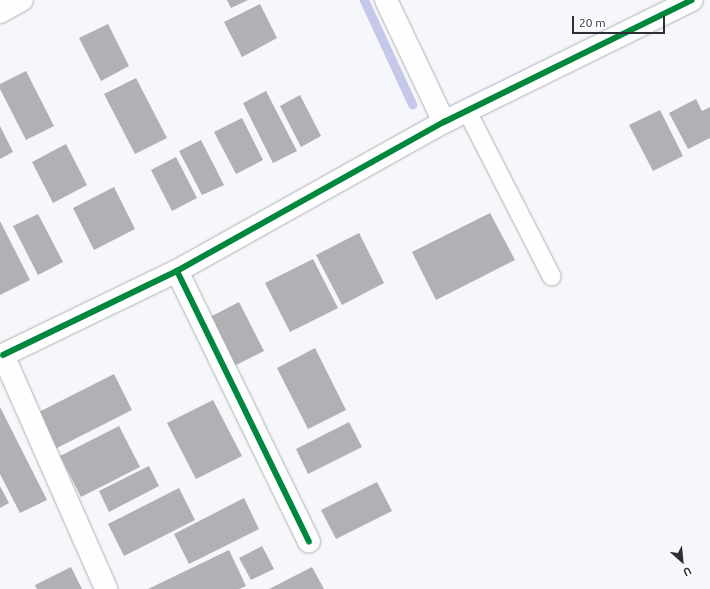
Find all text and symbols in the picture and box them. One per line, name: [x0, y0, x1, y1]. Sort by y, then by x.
scale bar: [574, 8, 667, 34]
text: 20 m: [579, 16, 606, 29]
north arrow: [662, 541, 702, 581]
text: U: [681, 565, 694, 579]

